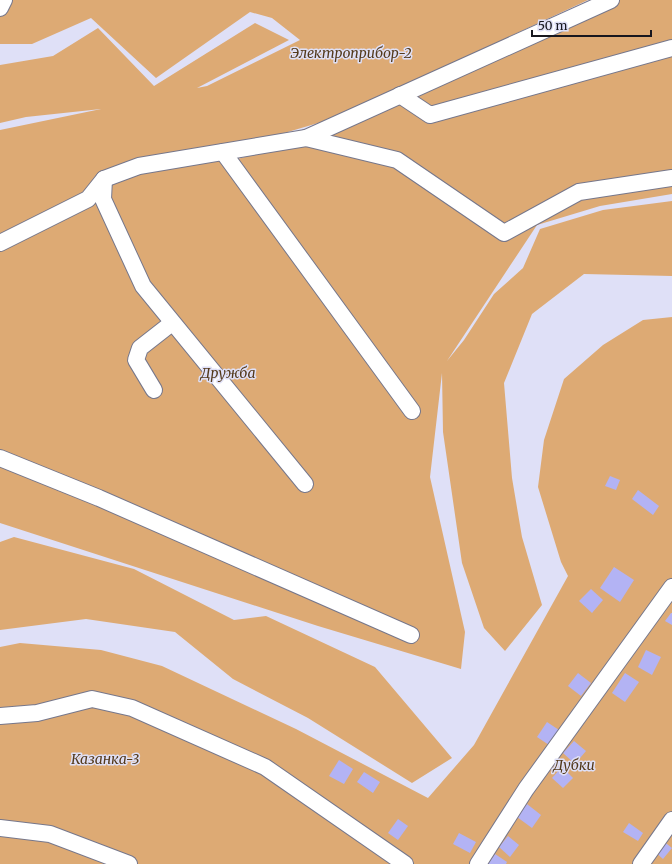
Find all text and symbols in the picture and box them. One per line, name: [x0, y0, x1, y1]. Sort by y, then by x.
scale bar: [532, 12, 651, 38]
text: 50 m: [538, 18, 567, 33]
park label: Электроприбор-2: [290, 44, 412, 62]
park label: Дружба: [200, 364, 255, 382]
park label: Казанка-3: [71, 750, 139, 768]
park label: Дубки: [552, 756, 595, 774]

